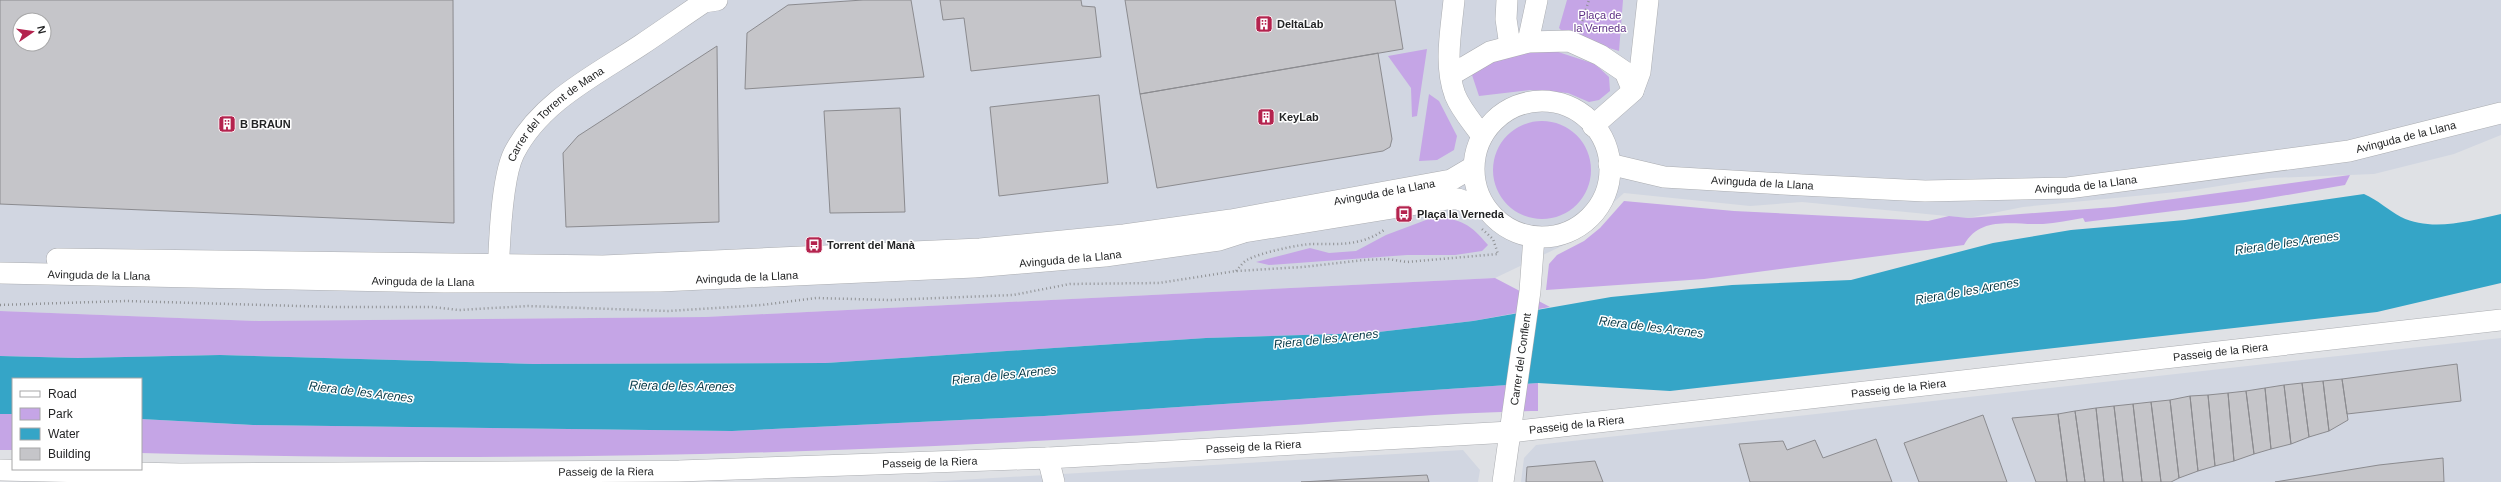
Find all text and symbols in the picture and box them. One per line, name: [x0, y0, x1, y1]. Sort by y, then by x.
park label: Plaça de la Verneda: [1574, 9, 1627, 34]
north arrow: [12, 12, 52, 52]
building icon: DeltaLab: [1254, 14, 1274, 34]
place label: DeltaLab: [1277, 18, 1324, 30]
text: N: [35, 25, 48, 35]
street label: Carrer del Torrent de Mana: [505, 64, 607, 163]
building icon: KeyLab: [1256, 107, 1276, 127]
place label: KeyLab: [1279, 111, 1319, 123]
building icon: B BRAUN: [217, 114, 237, 134]
place label: B BRAUN: [240, 118, 291, 130]
street label: Avinguda de la Llana: [2355, 118, 2458, 155]
street label: Avinguda de la Llana: [2035, 173, 2138, 195]
street label: Avinguda de la Llana: [1711, 174, 1815, 192]
street label: Avinguda de la Llana: [1333, 177, 1437, 207]
bus stop icon: Plaça la Verneda: [1394, 204, 1414, 224]
place label: Plaça la Verneda: [1417, 208, 1505, 220]
water label: Riera de les Arenes: [2234, 229, 2340, 257]
bus stop icon: Torrent del Manà: [804, 235, 824, 255]
place label: Torrent del Manà: [827, 239, 916, 251]
street label: Avinguda de la Llana: [1019, 248, 1123, 269]
street label: Avinguda de la Llana: [48, 268, 151, 282]
street label: Avinguda de la Llana: [695, 269, 799, 285]
street label: Avinguda de la Llana: [371, 275, 475, 288]
water label: Riera de les Arenes: [1914, 275, 2020, 307]
street label: Carrer del Conflent: [1508, 312, 1533, 406]
water label: Riera de les Arenes: [1598, 314, 1704, 340]
water label: Riera de les Arenes: [1273, 327, 1379, 351]
street label: Passeig de la Riera: [2172, 340, 2269, 363]
water label: Riera de les Arenes: [951, 363, 1057, 387]
street label: Passeig de la Riera: [1850, 377, 1948, 399]
legend: [12, 378, 142, 470]
water label: Riera de les Arenes: [629, 378, 735, 394]
water label: Riera de les Arenes: [308, 379, 414, 405]
text: Road: [48, 387, 77, 401]
text: Park: [48, 407, 74, 421]
street label: Passeig de la Riera: [1528, 413, 1626, 436]
text: Water: [48, 427, 80, 441]
street label: Passeig de la Riera: [1205, 438, 1302, 455]
text: Building: [48, 447, 91, 461]
street label: Passeig de la Riera: [882, 454, 979, 470]
street label: Passeig de la Riera: [558, 465, 655, 478]

